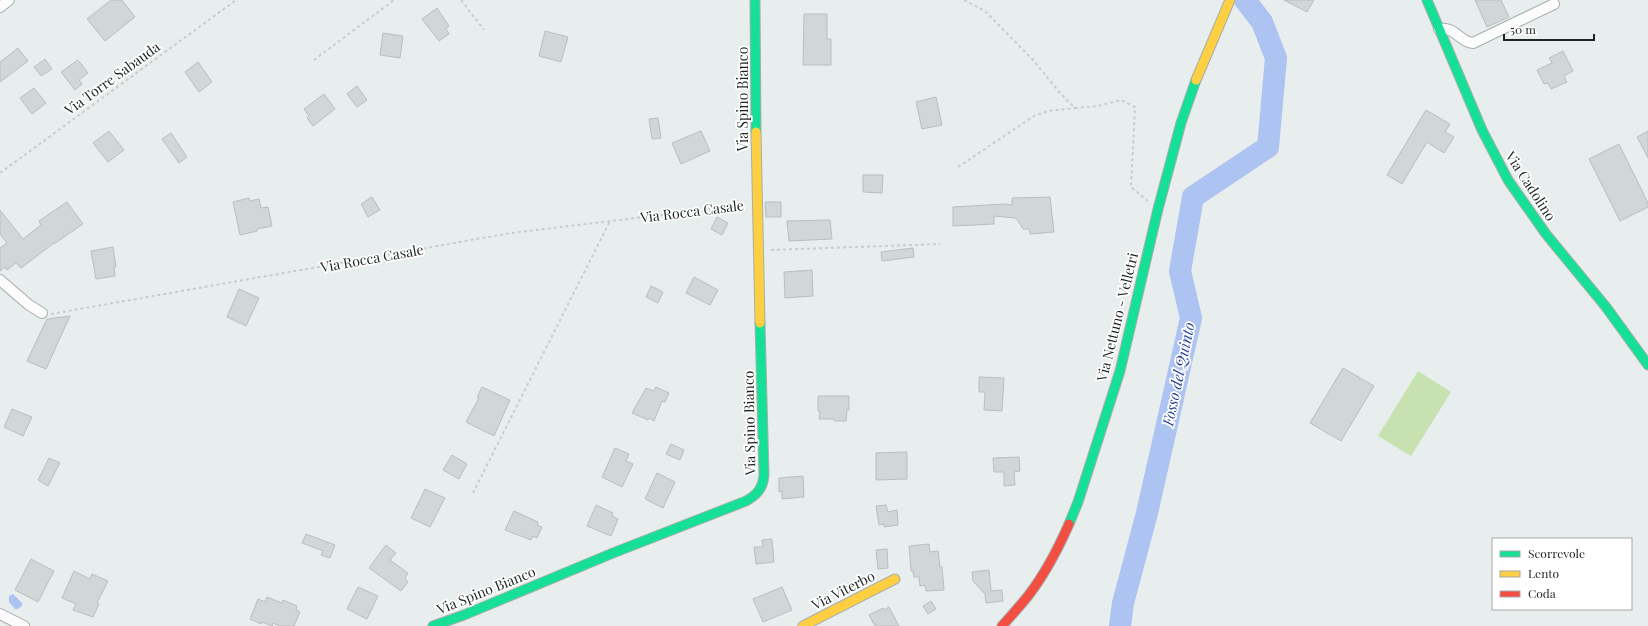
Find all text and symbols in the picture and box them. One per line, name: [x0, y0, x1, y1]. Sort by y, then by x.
scale bar: [1504, 16, 1594, 42]
text: 50 m: [1510, 21, 1536, 37]
street label: Via Torre Sabauda: [60, 37, 164, 120]
street label: Via Spino Bianco: [733, 46, 752, 152]
street label: Via Cadolino: [1501, 147, 1561, 225]
street label: Via Rocca Casale: [638, 195, 745, 227]
street label: Via Rocca Casale: [318, 240, 425, 277]
street label: Via Nettuno - Velletri: [1092, 251, 1142, 384]
water label: Fosso del Quinto: [1157, 320, 1199, 429]
street label: Via Spino Bianco: [739, 370, 759, 477]
legend: [1492, 538, 1632, 610]
text: Scorrevole: [1528, 545, 1585, 561]
street label: Via Spino Bianco: [433, 561, 538, 619]
text: Lento: [1528, 565, 1560, 581]
street label: Via Viterbo: [807, 566, 878, 614]
text: Coda: [1528, 585, 1556, 601]

